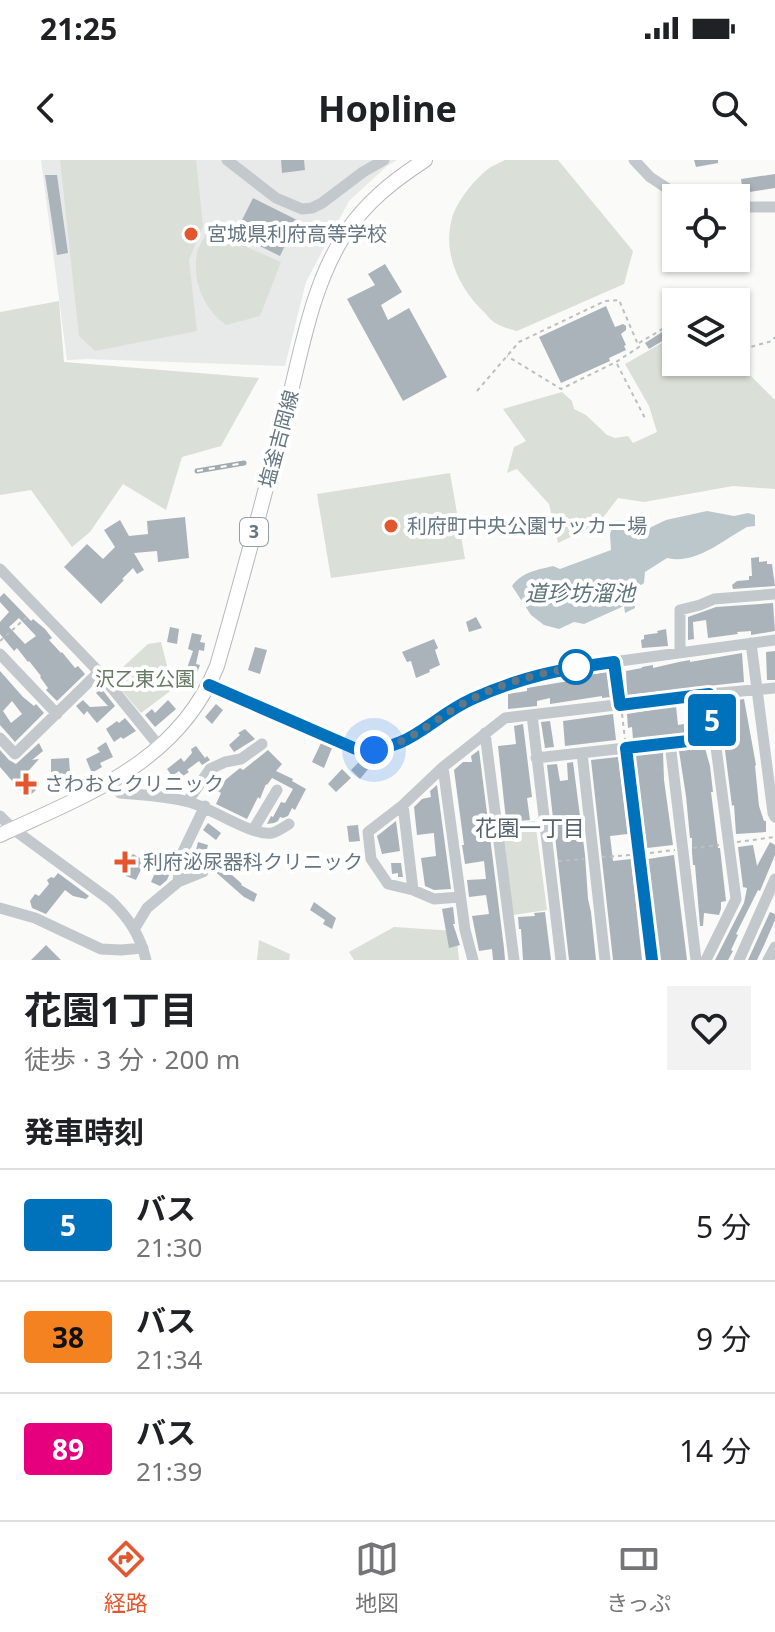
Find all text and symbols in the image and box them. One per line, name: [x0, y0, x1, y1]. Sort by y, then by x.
text: 21:25: [40, 8, 117, 49]
text: Hopline: [318, 84, 457, 133]
icon: back: [24, 86, 68, 130]
icon: search: [707, 86, 751, 130]
map controls: [662, 184, 750, 376]
button: locate: [662, 184, 750, 272]
place label: 宮城県利府高等学校: [207, 220, 387, 247]
marker: 宮城県利府高等学校: [182, 225, 200, 243]
button: layers: [662, 288, 750, 376]
street label: 塩釜吉岡線: [253, 387, 304, 491]
place label: 利府町中央公園サッカー場: [407, 512, 647, 539]
marker: 利府町中央公園サッカー場: [382, 517, 400, 535]
road number: 3: [240, 518, 268, 546]
water label: 道珍坊溜池: [525, 577, 637, 607]
unlabelled marker: [559, 650, 593, 684]
park label: 沢乙東公園: [95, 665, 195, 692]
line badge: 5: [686, 694, 738, 746]
text: 5: [704, 701, 720, 739]
your location: [354, 730, 394, 770]
place label: さわおとクリニック: [44, 770, 224, 797]
marker: さわおとクリニック: [15, 773, 37, 795]
district label: 花園一丁目: [475, 812, 585, 842]
place label: 利府泌尿器科クリニック: [143, 848, 363, 875]
marker: 利府泌尿器科クリニック: [114, 851, 136, 873]
text: 花園1丁目: [24, 983, 198, 1035]
button: heart: [667, 986, 751, 1070]
text: 徒歩 · 3 分 · 200 m: [24, 1041, 240, 1077]
text: 発車時刻: [24, 1111, 144, 1152]
text: バス: [136, 1188, 196, 1229]
text: 5: [60, 1206, 76, 1244]
text: 5 分: [696, 1206, 751, 1247]
text: 21:30: [136, 1229, 202, 1265]
text: バス: [136, 1300, 196, 1341]
text: 38: [52, 1318, 84, 1356]
text: 9 分: [696, 1318, 751, 1359]
text: 21:34: [136, 1341, 202, 1377]
text: バス: [136, 1412, 196, 1453]
text: 89: [52, 1430, 84, 1468]
text: 14 分: [679, 1430, 751, 1471]
text: 21:39: [136, 1453, 202, 1489]
tab: 経路: [104, 1537, 148, 1617]
tab: 地図: [355, 1537, 399, 1617]
tab: きっぷ: [606, 1537, 671, 1617]

